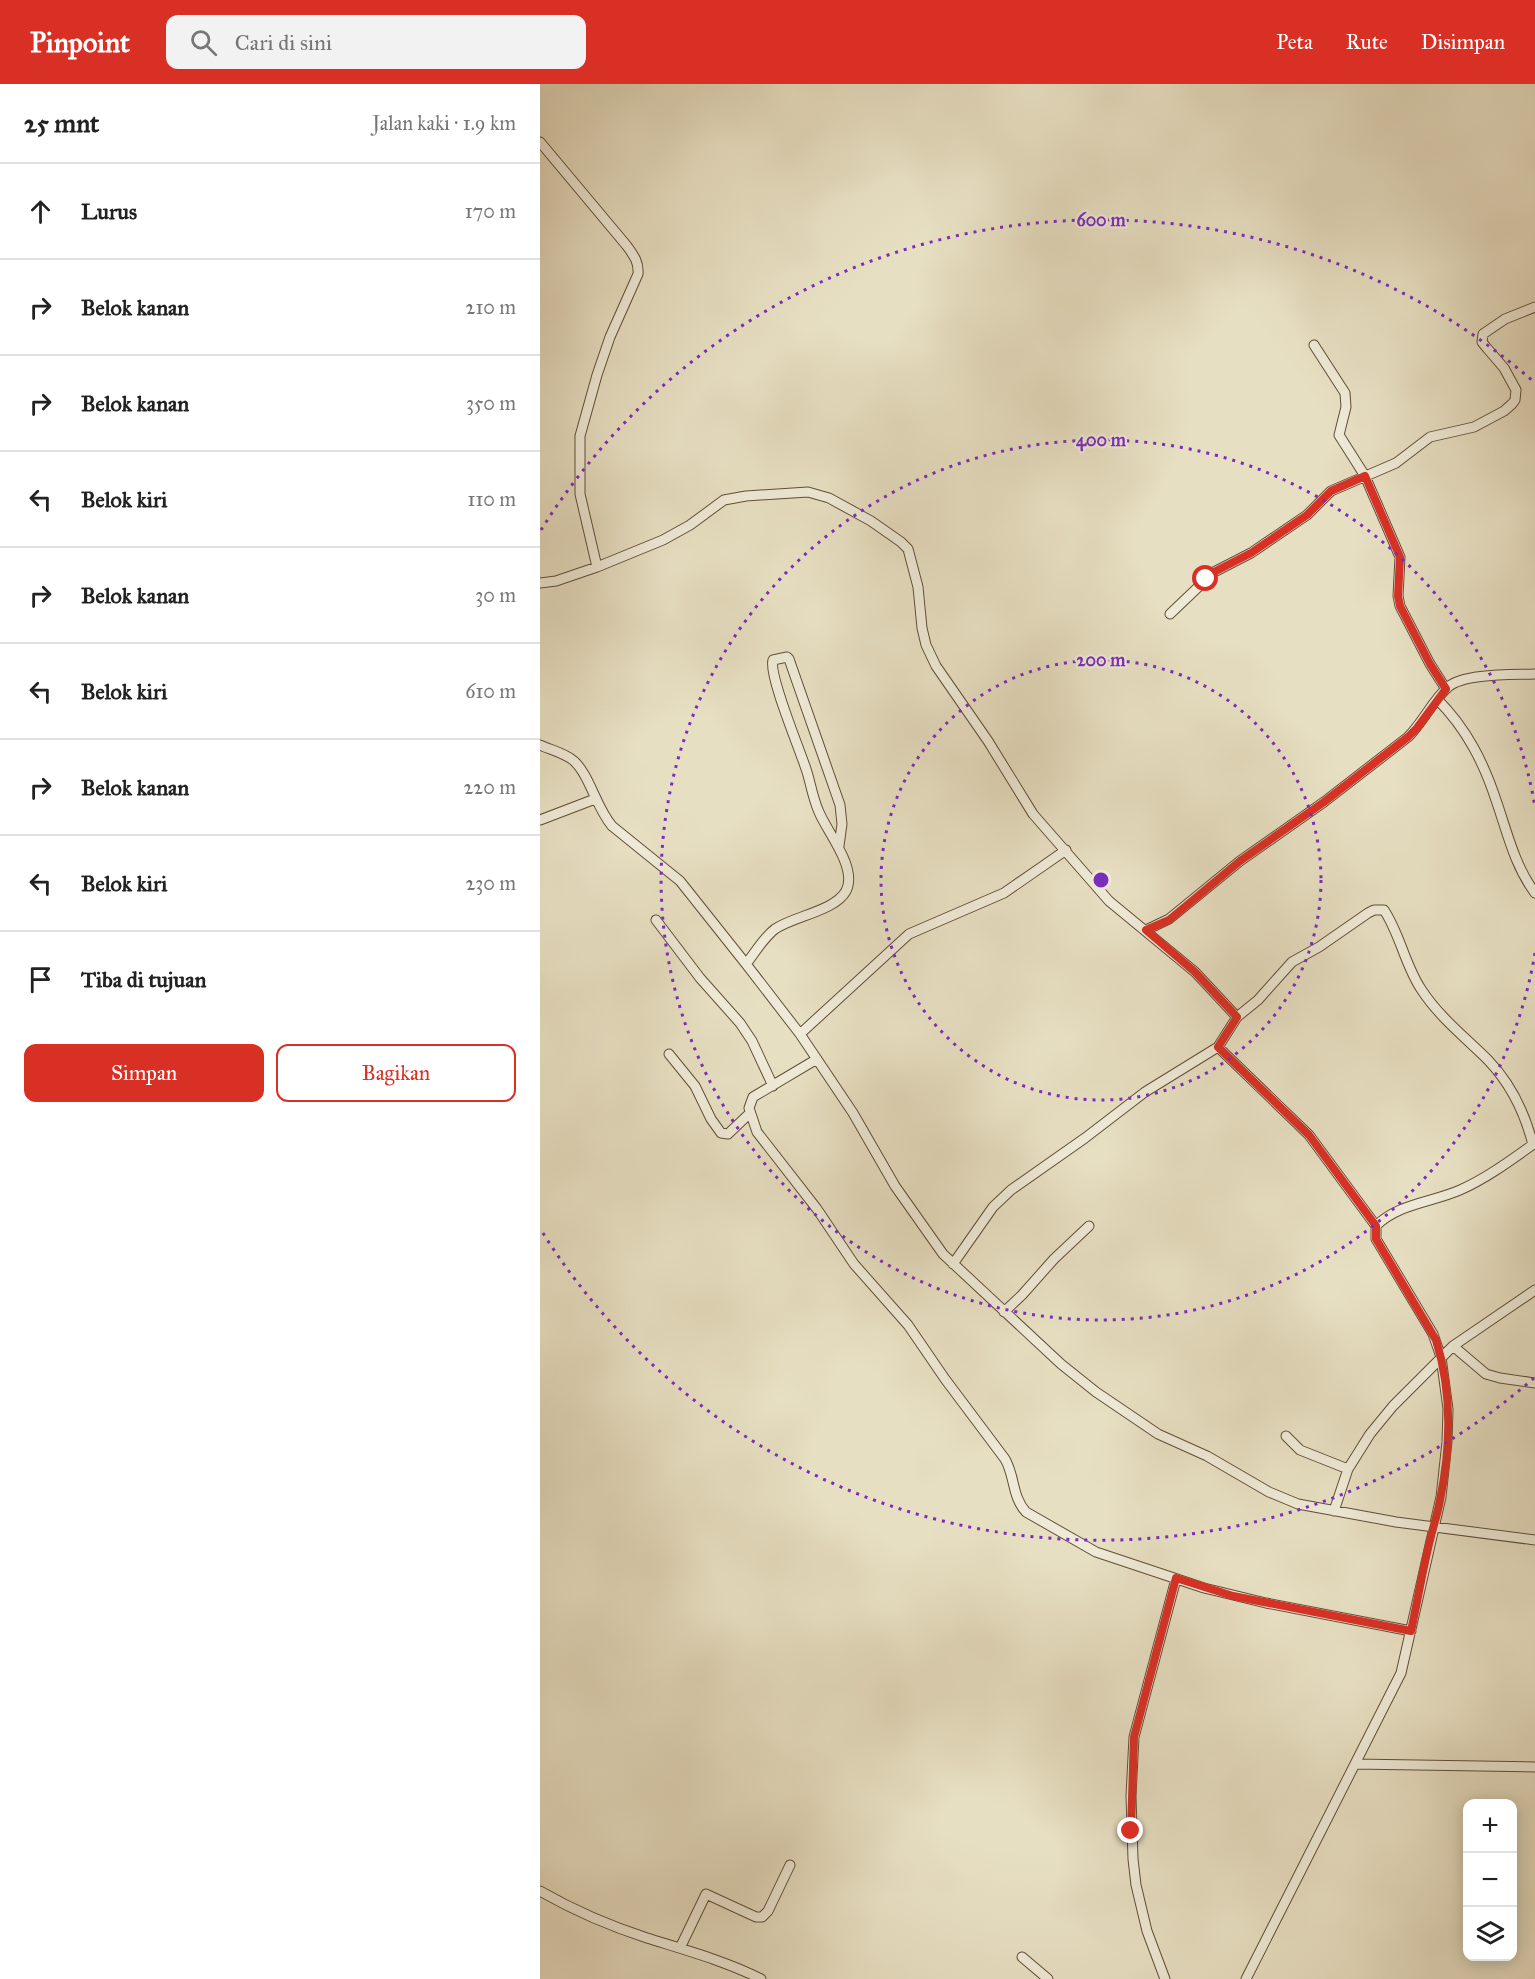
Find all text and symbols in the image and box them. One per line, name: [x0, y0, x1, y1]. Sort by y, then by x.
search box: [166, 15, 586, 69]
text: Pinpoint: [30, 25, 130, 60]
icon: search: [187, 26, 220, 59]
text: Cari di sini: [235, 29, 332, 56]
text: Peta: [1276, 29, 1313, 55]
text: Rute: [1346, 29, 1388, 55]
text: Disimpan: [1421, 29, 1505, 55]
text: 25 mnt: [24, 107, 99, 139]
text: Jalan kaki · 1.9 km: [372, 111, 516, 135]
icon: ahead: [24, 195, 57, 228]
text: Lurus: [81, 198, 137, 225]
text: 170 m: [465, 199, 516, 223]
text: 600 m: [1076, 209, 1126, 231]
icon: right: [24, 291, 57, 324]
text: Belok kanan: [81, 294, 189, 321]
text: 210 m: [466, 295, 516, 319]
icon: right: [24, 387, 57, 420]
text: Belok kanan: [81, 390, 189, 417]
text: 350 m: [466, 391, 516, 415]
text: 400 m: [1076, 429, 1127, 452]
icon: left: [24, 483, 57, 516]
text: Belok kiri: [81, 486, 167, 513]
text: 110 m: [468, 487, 516, 511]
route start: [1192, 565, 1218, 591]
icon: right: [24, 579, 57, 612]
text: Belok kanan: [81, 582, 189, 609]
text: 30 m: [475, 583, 516, 607]
text: 200 m: [1077, 649, 1126, 671]
icon: left: [24, 675, 57, 708]
text: Belok kiri: [81, 678, 167, 705]
text: 610 m: [465, 679, 516, 703]
icon: right: [24, 771, 57, 804]
text: Belok kanan: [81, 774, 189, 801]
text: 220 m: [464, 775, 516, 799]
icon: left: [24, 867, 57, 900]
text: Belok kiri: [81, 870, 167, 897]
centre of rings: [1091, 870, 1111, 890]
text: 230 m: [465, 871, 516, 895]
icon: arrive: [24, 963, 57, 996]
text: Tiba di tujuan: [81, 966, 206, 993]
button: Simpan: [24, 1044, 264, 1102]
button: Bagikan: [276, 1044, 516, 1102]
map controls: [1463, 1799, 1517, 1961]
button: +: [1463, 1799, 1517, 1853]
route end: [1117, 1817, 1143, 1843]
button: −: [1463, 1853, 1517, 1907]
button: layers: [1463, 1907, 1517, 1961]

